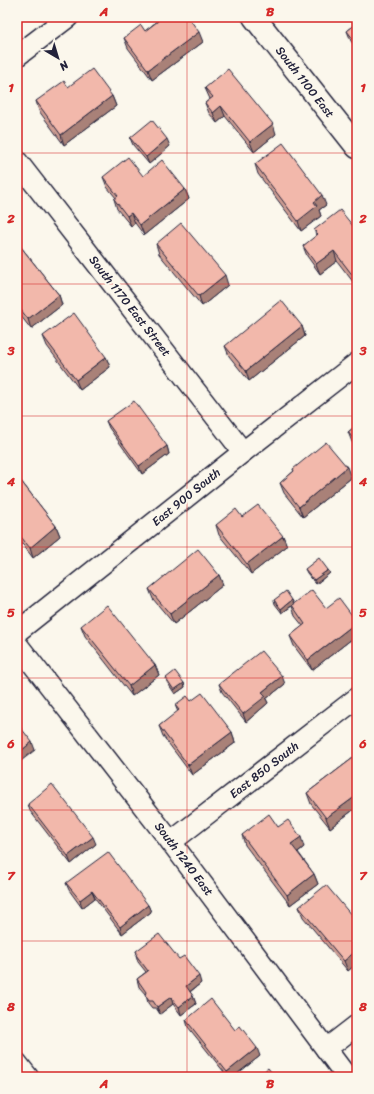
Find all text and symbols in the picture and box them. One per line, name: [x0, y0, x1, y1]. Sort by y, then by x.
text: A: [99, 0, 108, 23]
text: B: [266, 0, 275, 23]
north arrow: [38, 38, 78, 78]
street label: South 1100 East: [270, 41, 340, 123]
text: N: [55, 55, 73, 76]
text: 1: [8, 76, 14, 99]
text: 1: [360, 76, 366, 99]
text: 2: [6, 207, 15, 230]
text: 2: [358, 207, 367, 230]
street label: South 1170 East Street: [83, 250, 177, 362]
text: 3: [6, 339, 15, 362]
text: 3: [358, 339, 367, 362]
street label: East 900 South: [147, 462, 225, 532]
text: 4: [6, 470, 16, 493]
text: 4: [358, 470, 368, 493]
text: 5: [7, 601, 15, 624]
text: 5: [359, 601, 367, 624]
text: 6: [6, 732, 15, 755]
text: 6: [358, 732, 367, 755]
street label: East 850 South: [224, 736, 304, 804]
street label: South 1240 East: [149, 817, 219, 901]
text: 7: [7, 864, 16, 887]
text: 7: [359, 864, 368, 887]
text: 8: [6, 995, 15, 1018]
text: 8: [358, 995, 367, 1018]
text: A: [99, 1072, 108, 1094]
text: B: [266, 1072, 275, 1094]

